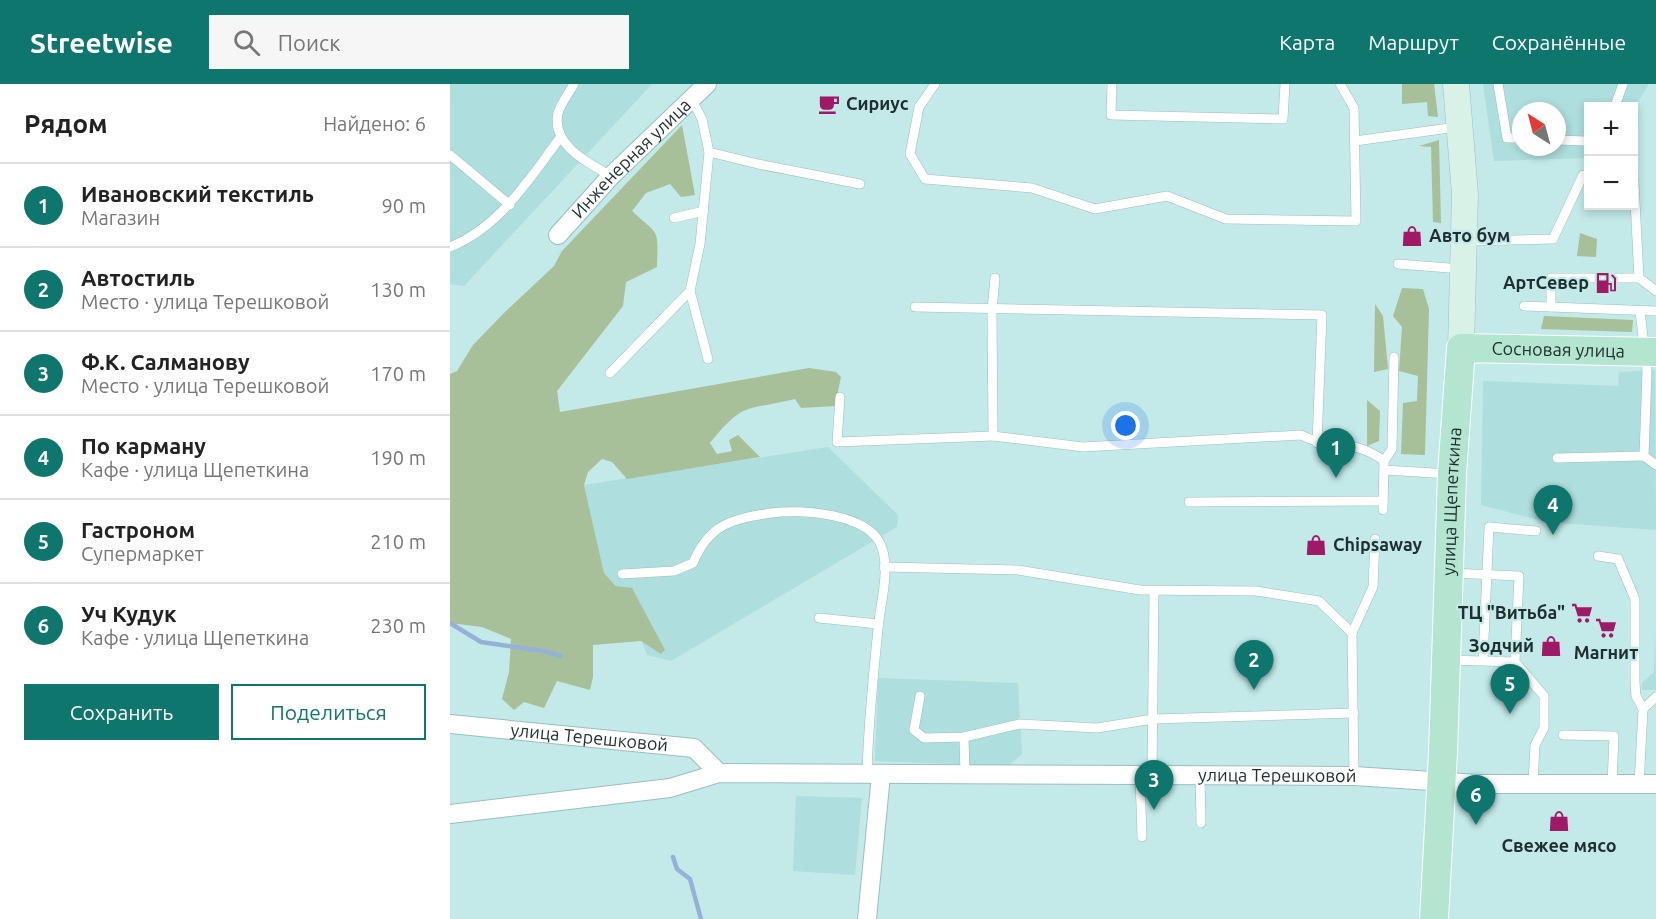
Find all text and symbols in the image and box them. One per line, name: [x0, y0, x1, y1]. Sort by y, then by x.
search box: [209, 15, 629, 69]
icon: search: [230, 26, 263, 59]
text: Streetwise: [30, 27, 173, 58]
text: Поиск: [278, 30, 340, 55]
text: Карта: [1279, 30, 1335, 54]
text: Маршрут: [1368, 30, 1459, 54]
text: Сохранённые: [1492, 30, 1626, 54]
cafe icon: Сириус: [817, 92, 841, 116]
place label: Сириус: [846, 93, 909, 113]
street label: Инженерная улица: [567, 94, 694, 222]
north arrow: [1512, 102, 1566, 156]
map controls: [1584, 102, 1638, 210]
button: +: [1584, 102, 1638, 156]
text: Рядом: [24, 109, 108, 138]
text: Найдено: 6: [323, 112, 426, 135]
button: −: [1584, 156, 1638, 210]
text: Ивановский текстиль: [81, 181, 314, 206]
text: 1: [38, 194, 49, 217]
text: 90 m: [382, 194, 426, 217]
text: Магазин: [81, 206, 160, 229]
shop icon: Авто бум: [1400, 224, 1424, 248]
place label: Авто бум: [1429, 225, 1510, 245]
text: Автостиль: [81, 265, 195, 290]
fuel station icon: АртСевер: [1594, 271, 1618, 295]
place label: АртСевер: [1503, 272, 1589, 292]
text: 2: [38, 278, 49, 301]
text: 130 m: [370, 278, 426, 301]
text: Место · улица Терешковой: [81, 290, 329, 313]
street label: Сосновая улица: [1491, 338, 1625, 360]
text: Ф.К. Салманову: [81, 349, 250, 374]
text: 3: [38, 362, 49, 385]
text: 170 m: [370, 362, 426, 385]
text: Место · улица Терешковой: [81, 374, 329, 397]
your location: [1111, 411, 1140, 440]
street label: улица Щепеткина: [1438, 426, 1464, 576]
pin: 1: [1316, 428, 1356, 478]
text: По карману: [81, 433, 206, 458]
text: 4: [38, 446, 49, 469]
text: 190 m: [370, 446, 426, 469]
text: Кафе · улица Щепеткина: [81, 458, 309, 481]
pin: 4: [1534, 486, 1572, 535]
text: Гастроном: [81, 517, 195, 542]
text: 5: [38, 530, 49, 553]
text: 210 m: [370, 530, 426, 553]
shop icon: Chipsaway: [1304, 533, 1328, 557]
place label: Chipsaway: [1333, 534, 1422, 554]
text: Супермаркет: [81, 542, 204, 565]
text: Уч Кудук: [81, 601, 176, 626]
supermarket icon: ТЦ "Витьба": [1570, 601, 1594, 625]
place label: ТЦ "Витьба": [1458, 602, 1565, 622]
text: 6: [38, 614, 49, 637]
text: 230 m: [370, 614, 426, 637]
supermarket icon: Магнит: [1594, 616, 1618, 640]
text: Кафе · улица Щепеткина: [81, 626, 309, 649]
shop icon: Зодчий: [1539, 634, 1563, 658]
place label: Зодчий: [1469, 635, 1534, 655]
pin: 2: [1234, 640, 1274, 690]
place label: Магнит: [1574, 642, 1638, 662]
pin: 5: [1490, 664, 1530, 714]
button: Сохранить: [24, 684, 219, 740]
button: Поделиться: [231, 684, 426, 740]
street label: улица Терешковой: [510, 719, 669, 754]
pin: 3: [1134, 760, 1174, 810]
street label: улица Терешковой: [1198, 764, 1356, 785]
pin: 6: [1456, 776, 1496, 825]
shop icon: Свежее мясо: [1547, 809, 1571, 833]
place label: Свежее мясо: [1501, 835, 1617, 855]

